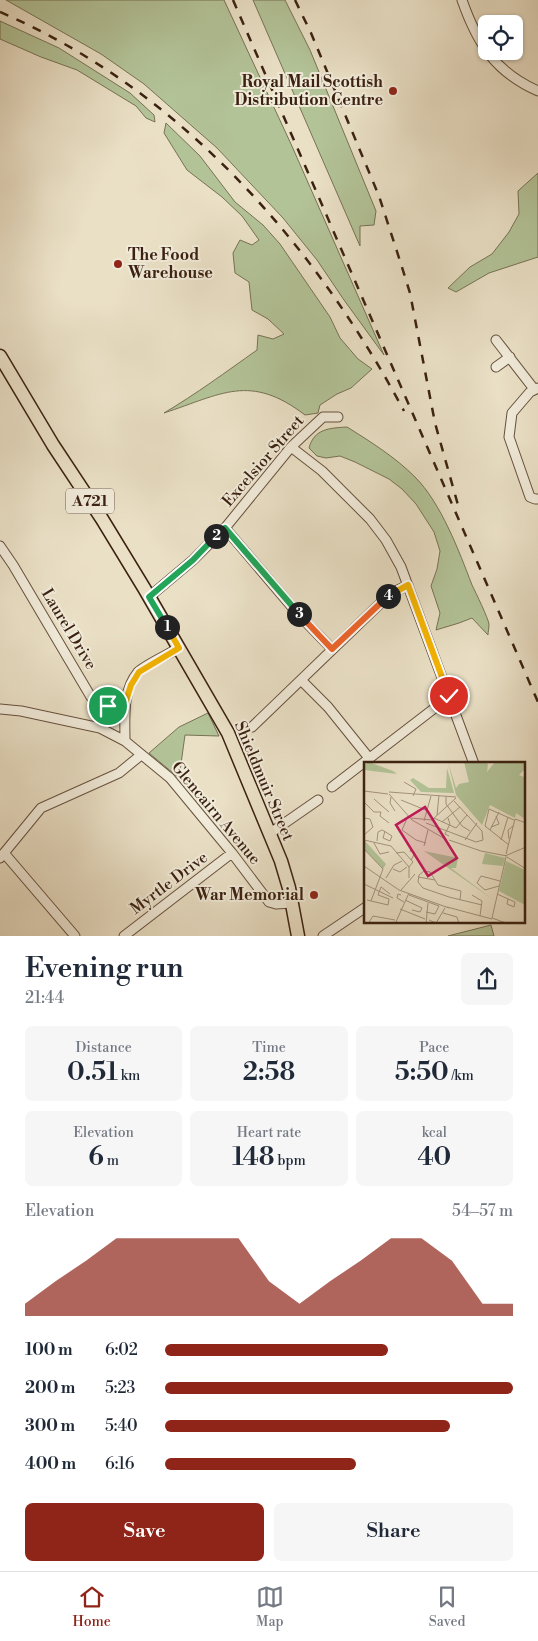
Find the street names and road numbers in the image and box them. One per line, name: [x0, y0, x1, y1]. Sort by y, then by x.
street label: Excelsior Street: [218, 411, 308, 511]
road number: A721: [66, 488, 114, 514]
street label: Laurel Drive: [37, 585, 101, 673]
street label: Shieldmuir Street: [230, 718, 298, 844]
street label: Glencairn Avenue: [167, 757, 265, 869]
street label: Myrtle Drive: [126, 847, 212, 919]

